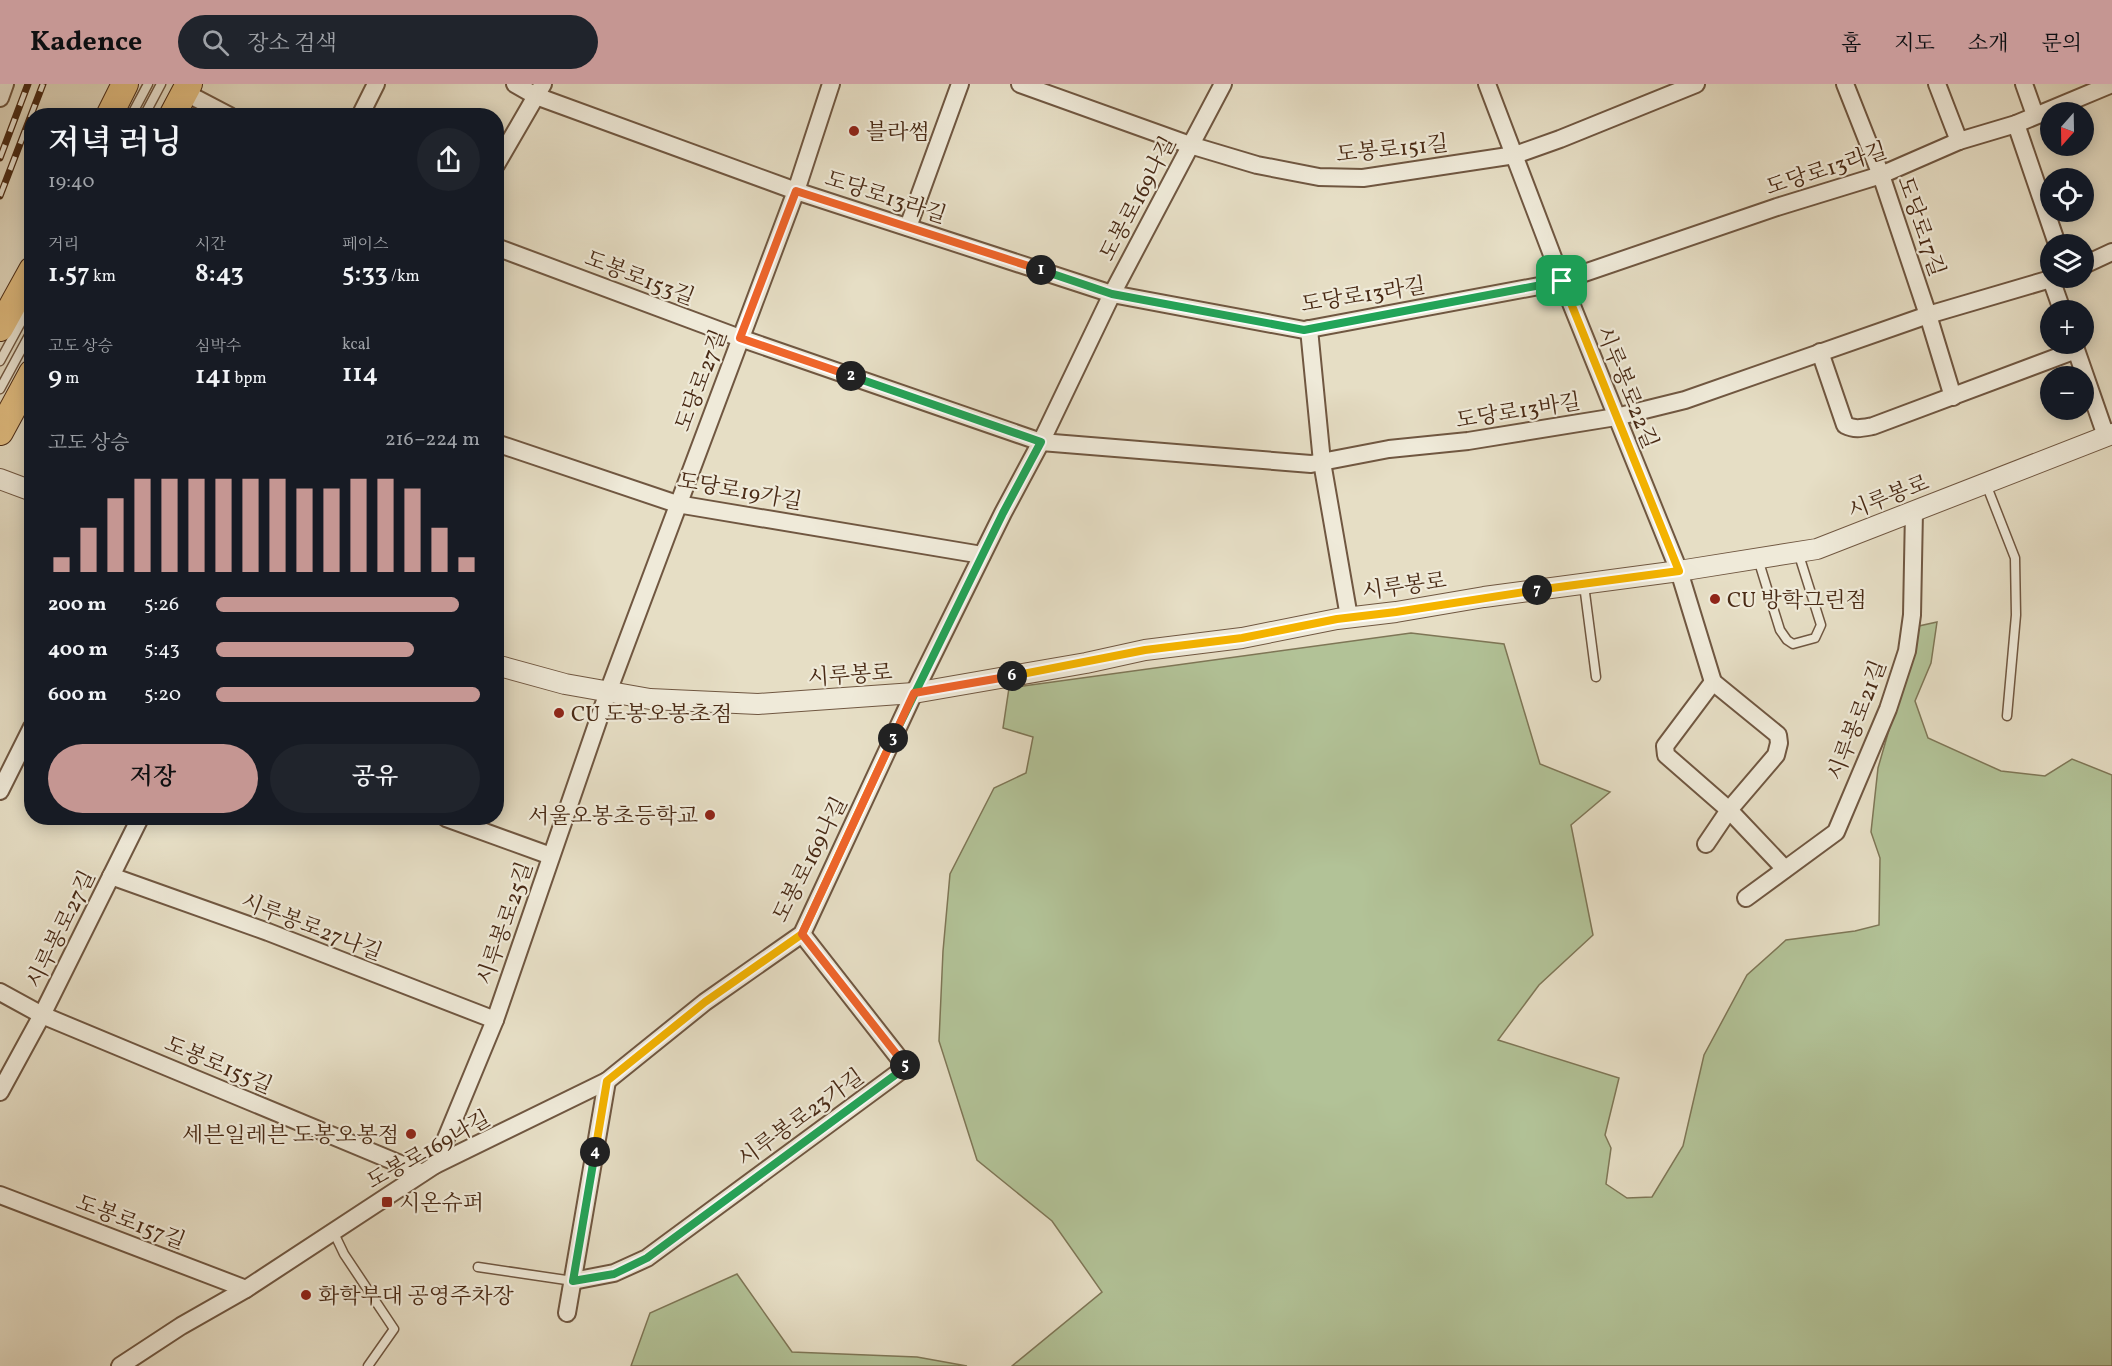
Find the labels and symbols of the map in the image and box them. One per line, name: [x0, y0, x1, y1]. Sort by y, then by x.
north arrow: [2040, 102, 2094, 156]
place label: 블라썸: [866, 118, 930, 149]
marker: 블라썸: [847, 124, 861, 138]
street label: 도봉로151길: [1335, 129, 1450, 172]
street label: 도봉로169나길: [1093, 131, 1185, 267]
street label: 도당로13라길: [1762, 136, 1892, 205]
street label: 도당로13라길: [820, 164, 950, 233]
street label: 도당로17길: [1888, 172, 1951, 281]
street label: 도봉로153길: [580, 244, 699, 314]
pin: 1: [1026, 255, 1056, 285]
pin: [1536, 255, 1587, 306]
street label: 도당로13라길: [1299, 271, 1428, 322]
street label: 시루봉로22길: [1587, 322, 1664, 454]
street label: 도당로27길: [669, 325, 736, 436]
pin: 2: [836, 361, 866, 391]
street label: 도당로13바길: [1454, 387, 1583, 438]
street label: 도당로19가길: [675, 466, 804, 519]
street label: 시루봉로: [1844, 469, 1934, 528]
street label: 시루봉로: [1360, 566, 1449, 609]
pin: 7: [1522, 575, 1552, 605]
place label: CU 방학그린점: [1727, 586, 1867, 617]
marker: CU 방학그린점: [1708, 592, 1722, 606]
street label: 시루봉로21길: [1821, 656, 1895, 786]
street label: 시루봉로: [807, 658, 894, 695]
pin: 6: [997, 661, 1027, 691]
place label: CU 도봉오봉초점: [571, 700, 732, 731]
marker: CU 도봉오봉초점: [552, 706, 566, 720]
pin: 3: [878, 723, 908, 753]
street label: 도봉로169나길: [766, 792, 856, 928]
place label: 서울오봉초등학교: [528, 802, 698, 833]
marker: 서울오봉초등학교: [703, 808, 717, 822]
street label: 시루봉로25길: [471, 858, 542, 990]
street label: 시루봉로27길: [20, 866, 104, 995]
street label: 시루봉로27나길: [236, 887, 386, 970]
street label: 도봉로155길: [159, 1030, 277, 1103]
pin: 5: [890, 1050, 920, 1080]
street label: 시루봉로23가길: [732, 1062, 871, 1176]
street label: 도봉로169나길: [362, 1104, 497, 1198]
place label: 세븐일레븐 도봉오봉점: [182, 1121, 399, 1152]
marker: 세븐일레븐 도봉오봉점: [404, 1127, 418, 1141]
pin: 4: [580, 1137, 610, 1167]
street label: 도봉로157길: [71, 1188, 189, 1258]
place label: 시온슈퍼: [399, 1189, 484, 1220]
marker: 시온슈퍼: [380, 1195, 394, 1209]
place label: 화학부대 공영주차장: [318, 1282, 514, 1313]
marker: 화학부대 공영주차장: [299, 1288, 313, 1302]

